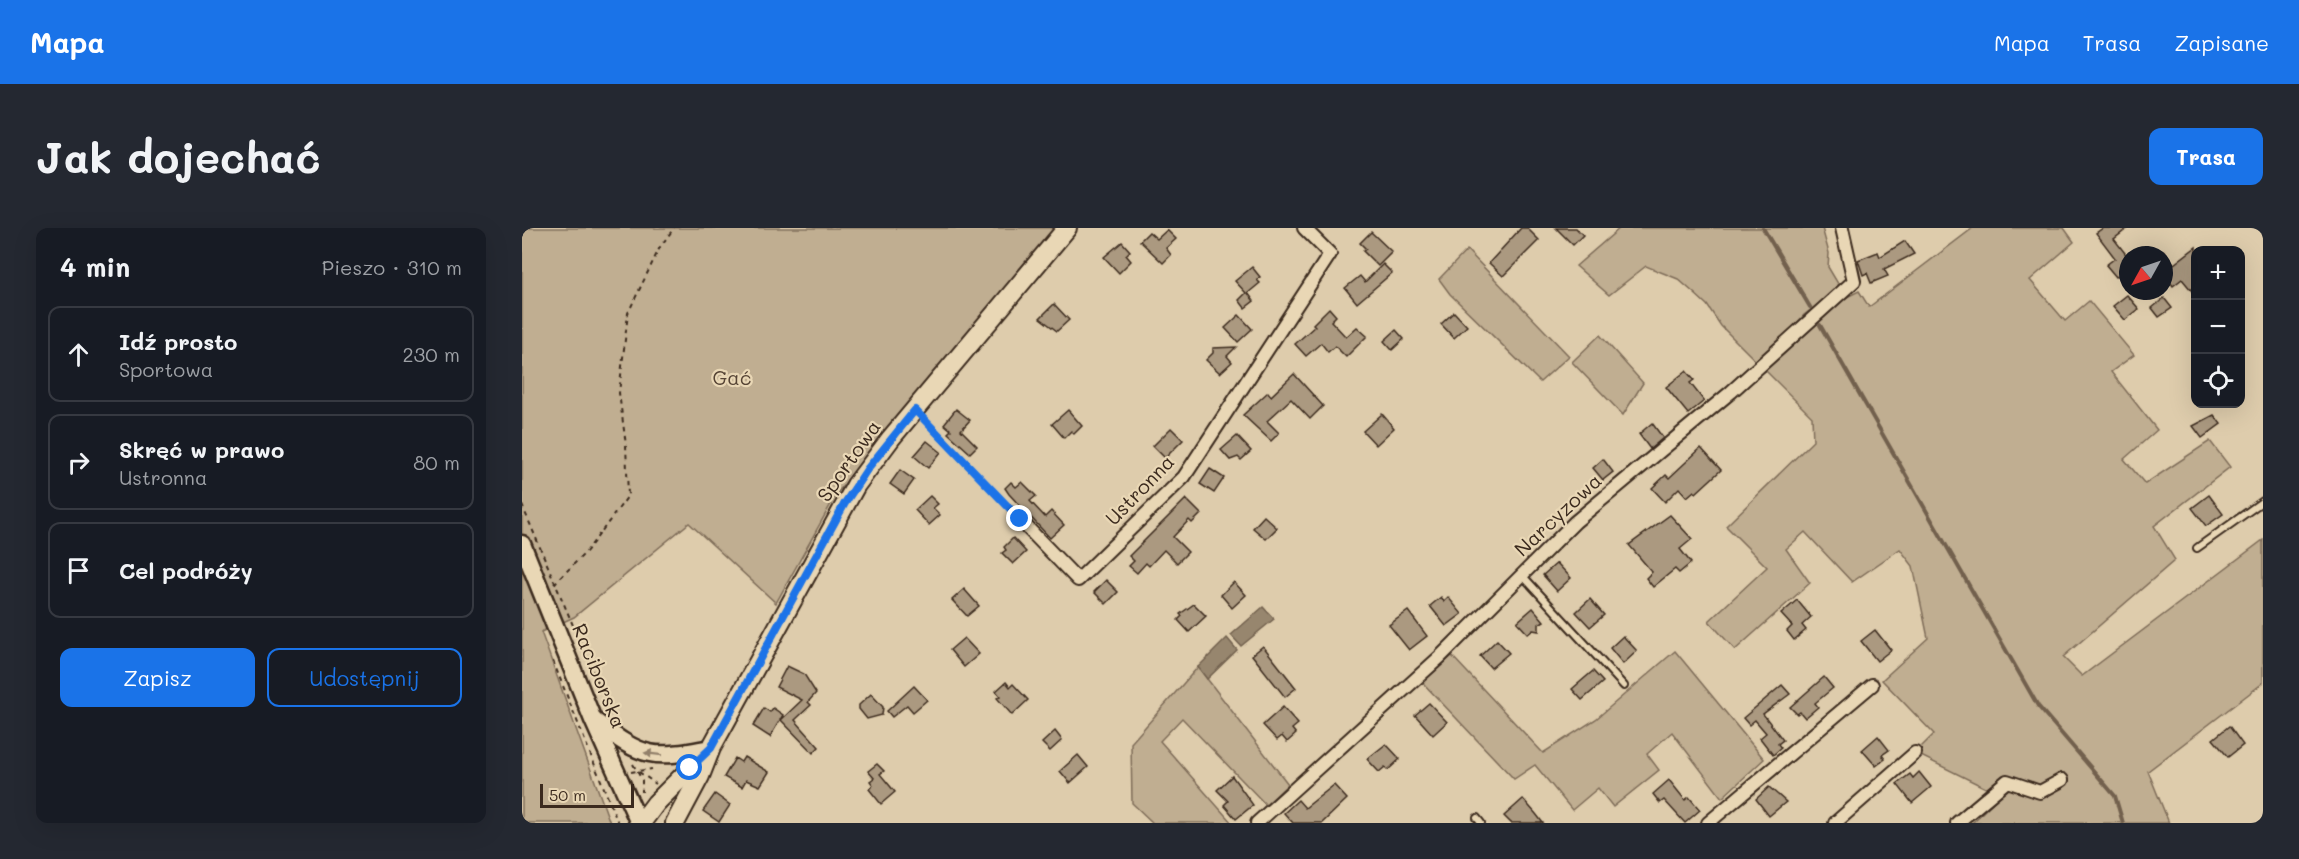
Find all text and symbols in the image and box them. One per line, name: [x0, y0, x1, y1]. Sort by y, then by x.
text: Mapa: [30, 24, 105, 60]
text: Mapa: [1994, 29, 2050, 56]
text: Trasa: [2083, 29, 2141, 56]
text: Zapisane: [2174, 29, 2269, 56]
button: Trasa: [2149, 128, 2263, 185]
text: Jak dojechać: [36, 129, 321, 184]
north arrow: [2119, 246, 2173, 300]
map controls: [2191, 246, 2245, 408]
button: +: [2191, 246, 2245, 300]
text: 4 min: [60, 250, 130, 284]
text: Pieszo · 310 m: [322, 254, 462, 280]
button: −: [2191, 300, 2245, 354]
text: Idź prosto: [119, 327, 237, 356]
icon: ahead: [62, 338, 95, 371]
text: 230 m: [402, 341, 460, 367]
button: locate: [2191, 354, 2245, 408]
text: Sportowa: [119, 356, 213, 382]
park label: Gać: [712, 364, 752, 390]
street label: Sportowa: [811, 414, 886, 506]
text: Skręć w prawo: [119, 435, 284, 464]
icon: right: [62, 446, 95, 479]
street label: Ustronna: [1099, 448, 1179, 530]
text: 80 m: [413, 449, 460, 475]
text: Ustronna: [119, 464, 207, 490]
street label: Narcyzowa: [1508, 467, 1607, 561]
route end: [1006, 505, 1032, 531]
icon: arrive: [62, 554, 95, 587]
text: Cel podróży: [119, 556, 253, 585]
street label: Raciborska: [567, 619, 633, 732]
button: Zapisz: [60, 648, 255, 707]
button: Udostępnij: [267, 648, 462, 707]
one-way arrow: [643, 750, 662, 759]
route start: [676, 754, 702, 780]
scale bar: [540, 781, 634, 808]
text: 50 m: [549, 784, 586, 805]

